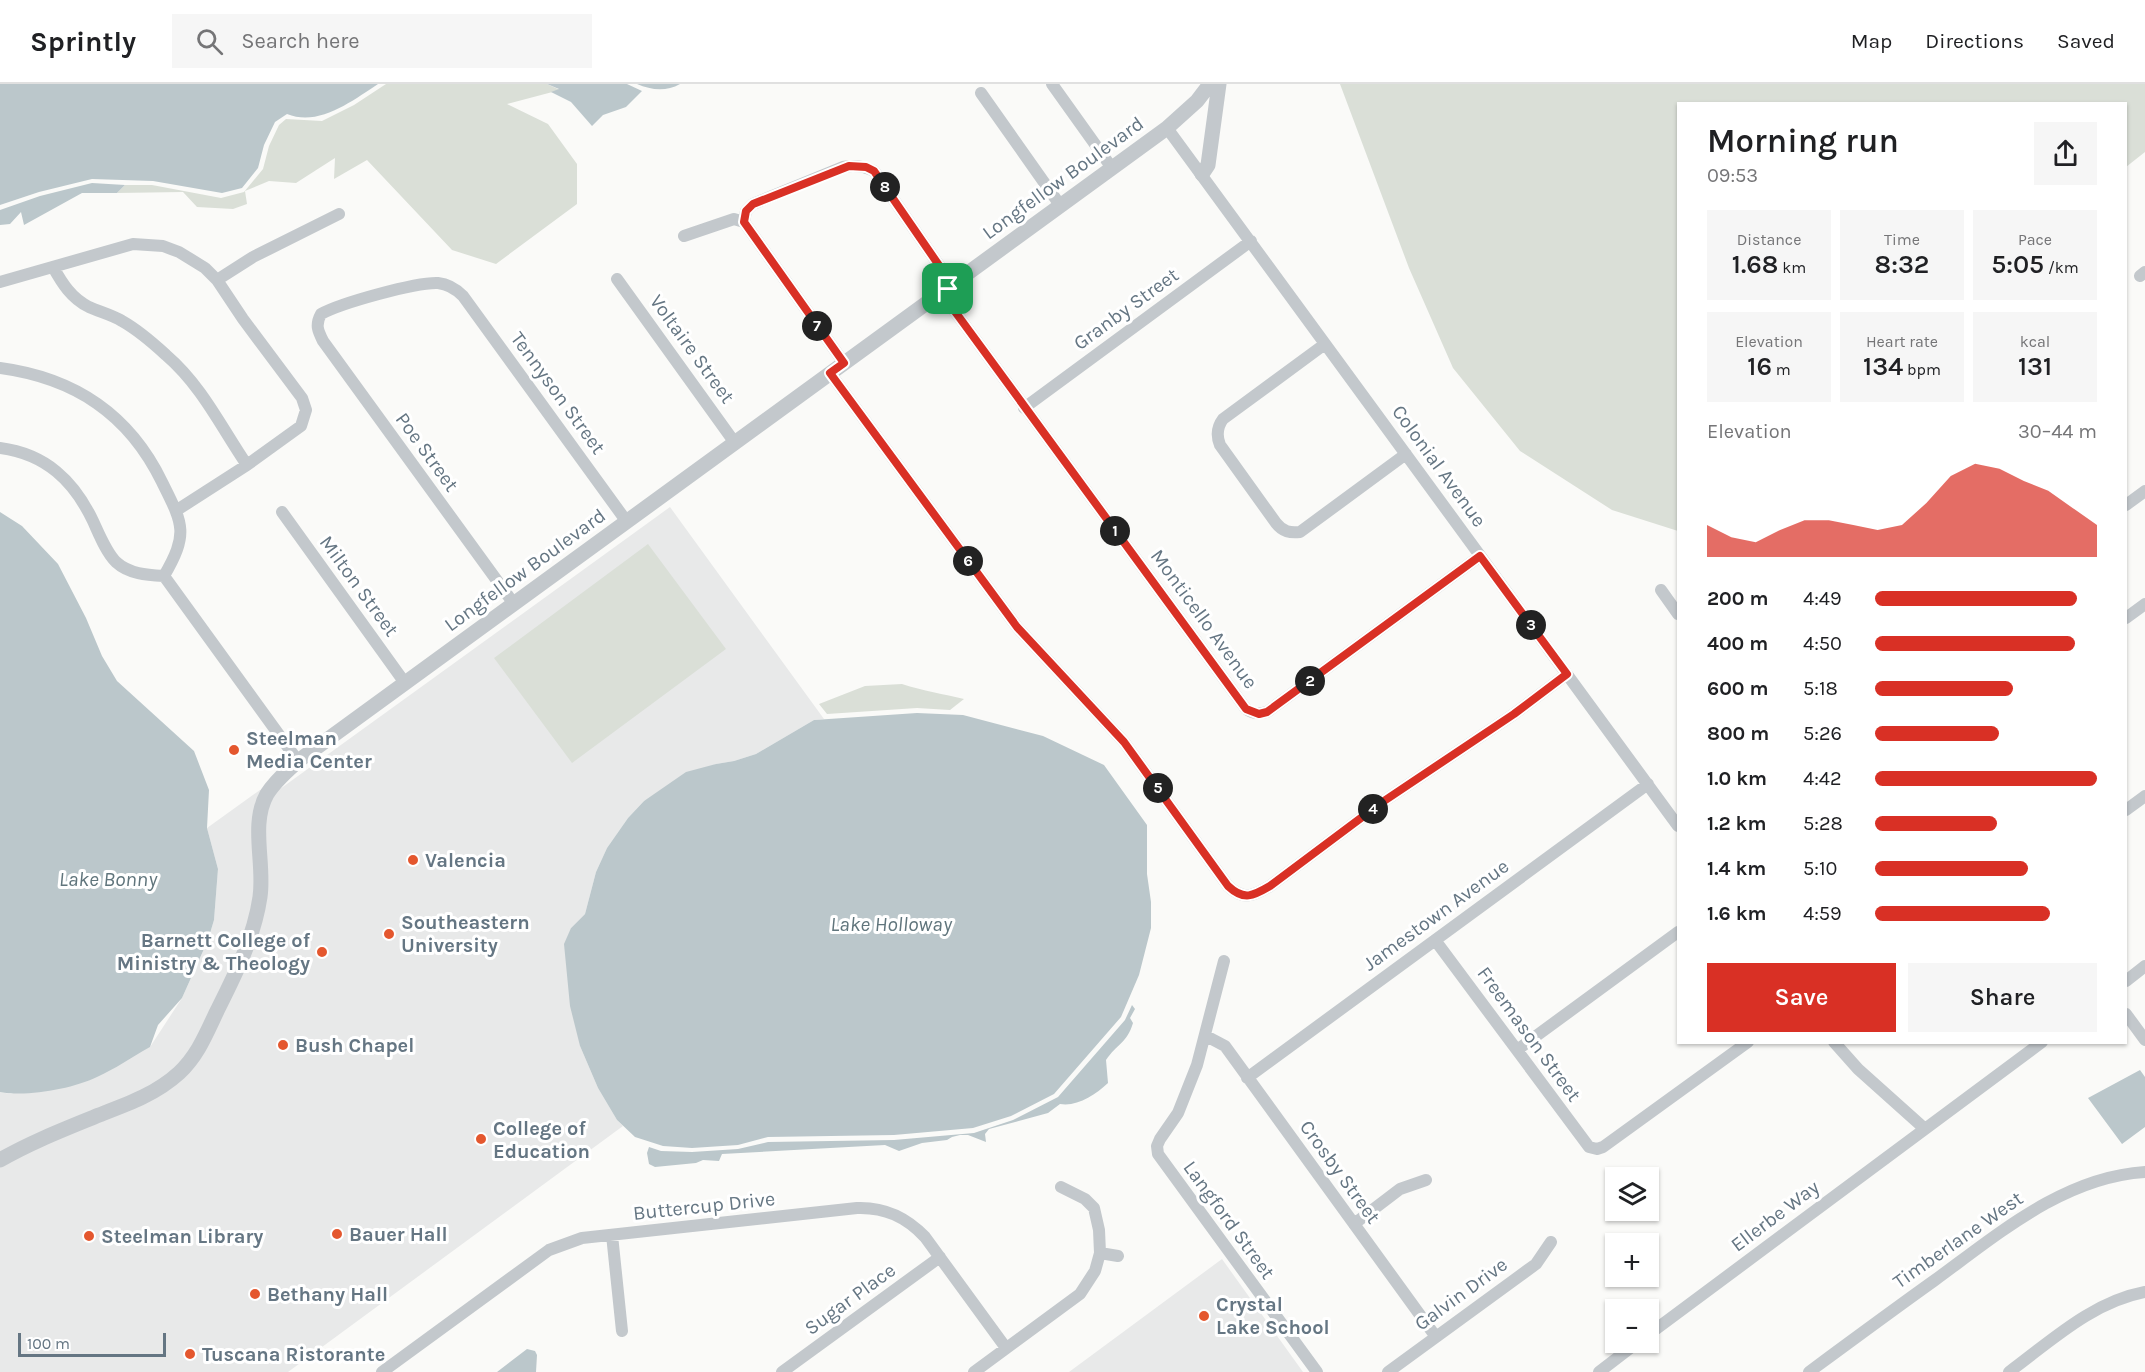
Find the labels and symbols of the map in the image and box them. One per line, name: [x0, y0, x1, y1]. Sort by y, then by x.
street label: Longfellow Boulevard: [978, 112, 1148, 244]
pin: 8: [870, 172, 900, 202]
pin: [922, 263, 973, 314]
street label: Granby Street: [1069, 263, 1183, 355]
street label: Voltaire Street: [645, 290, 739, 408]
pin: 7: [802, 311, 832, 341]
street label: Tennyson Street: [506, 327, 610, 459]
street label: Colonial Avenue: [1387, 401, 1491, 531]
street label: Poe Street: [391, 408, 464, 496]
street label: Longfellow Boulevard: [440, 504, 610, 636]
pin: 1: [1100, 516, 1130, 546]
street label: Milton Street: [315, 531, 403, 641]
street label: Monticello Avenue: [1146, 545, 1262, 693]
pin: 6: [953, 546, 983, 576]
pin: 3: [1516, 610, 1546, 640]
pin: 2: [1295, 666, 1325, 696]
place label: Steelman Media Center: [246, 727, 372, 773]
marker: Steelman Media Center: [227, 743, 241, 757]
pin: 5: [1143, 773, 1173, 803]
pin: 4: [1358, 794, 1388, 824]
place label: Valencia: [425, 849, 506, 872]
marker: Valencia: [406, 853, 420, 867]
street label: Jamestown Avenue: [1359, 855, 1513, 975]
water label: Lake Bonny: [59, 867, 158, 891]
place label: Southeastern University: [401, 911, 530, 957]
water label: Lake Holloway: [830, 912, 953, 936]
marker: Southeastern University: [382, 927, 396, 941]
place label: Barnett College of Ministry & Theology: [117, 929, 311, 975]
marker: Barnett College of Ministry & Theology: [315, 945, 329, 959]
street label: Freemason Street: [1472, 962, 1586, 1106]
place label: Bush Chapel: [295, 1034, 414, 1057]
marker: Bush Chapel: [276, 1038, 290, 1052]
street label: Crosby Street: [1295, 1116, 1385, 1228]
place label: College of Education: [493, 1117, 590, 1163]
marker: College of Education: [474, 1132, 488, 1146]
street label: Langford Street: [1178, 1157, 1280, 1284]
street label: Ellerbe Way: [1726, 1175, 1824, 1257]
street label: Timberlane West: [1889, 1186, 2028, 1293]
street label: Buttercup Drive: [632, 1187, 776, 1225]
place label: Bauer Hall: [349, 1223, 448, 1246]
place label: Steelman Library: [101, 1225, 263, 1248]
marker: Bauer Hall: [330, 1227, 344, 1241]
marker: Steelman Library: [82, 1229, 96, 1243]
street label: Galvin Drive: [1410, 1253, 1512, 1335]
street label: Sugar Place: [800, 1258, 900, 1340]
place label: Bethany Hall: [267, 1283, 388, 1306]
marker: Bethany Hall: [248, 1287, 262, 1301]
place label: Crystal Lake School: [1216, 1293, 1330, 1339]
marker: Crystal Lake School: [1197, 1309, 1211, 1323]
scale bar: [18, 1330, 166, 1358]
place label: Tuscana Ristorante: [202, 1343, 385, 1366]
marker: Tuscana Ristorante: [183, 1347, 197, 1361]

